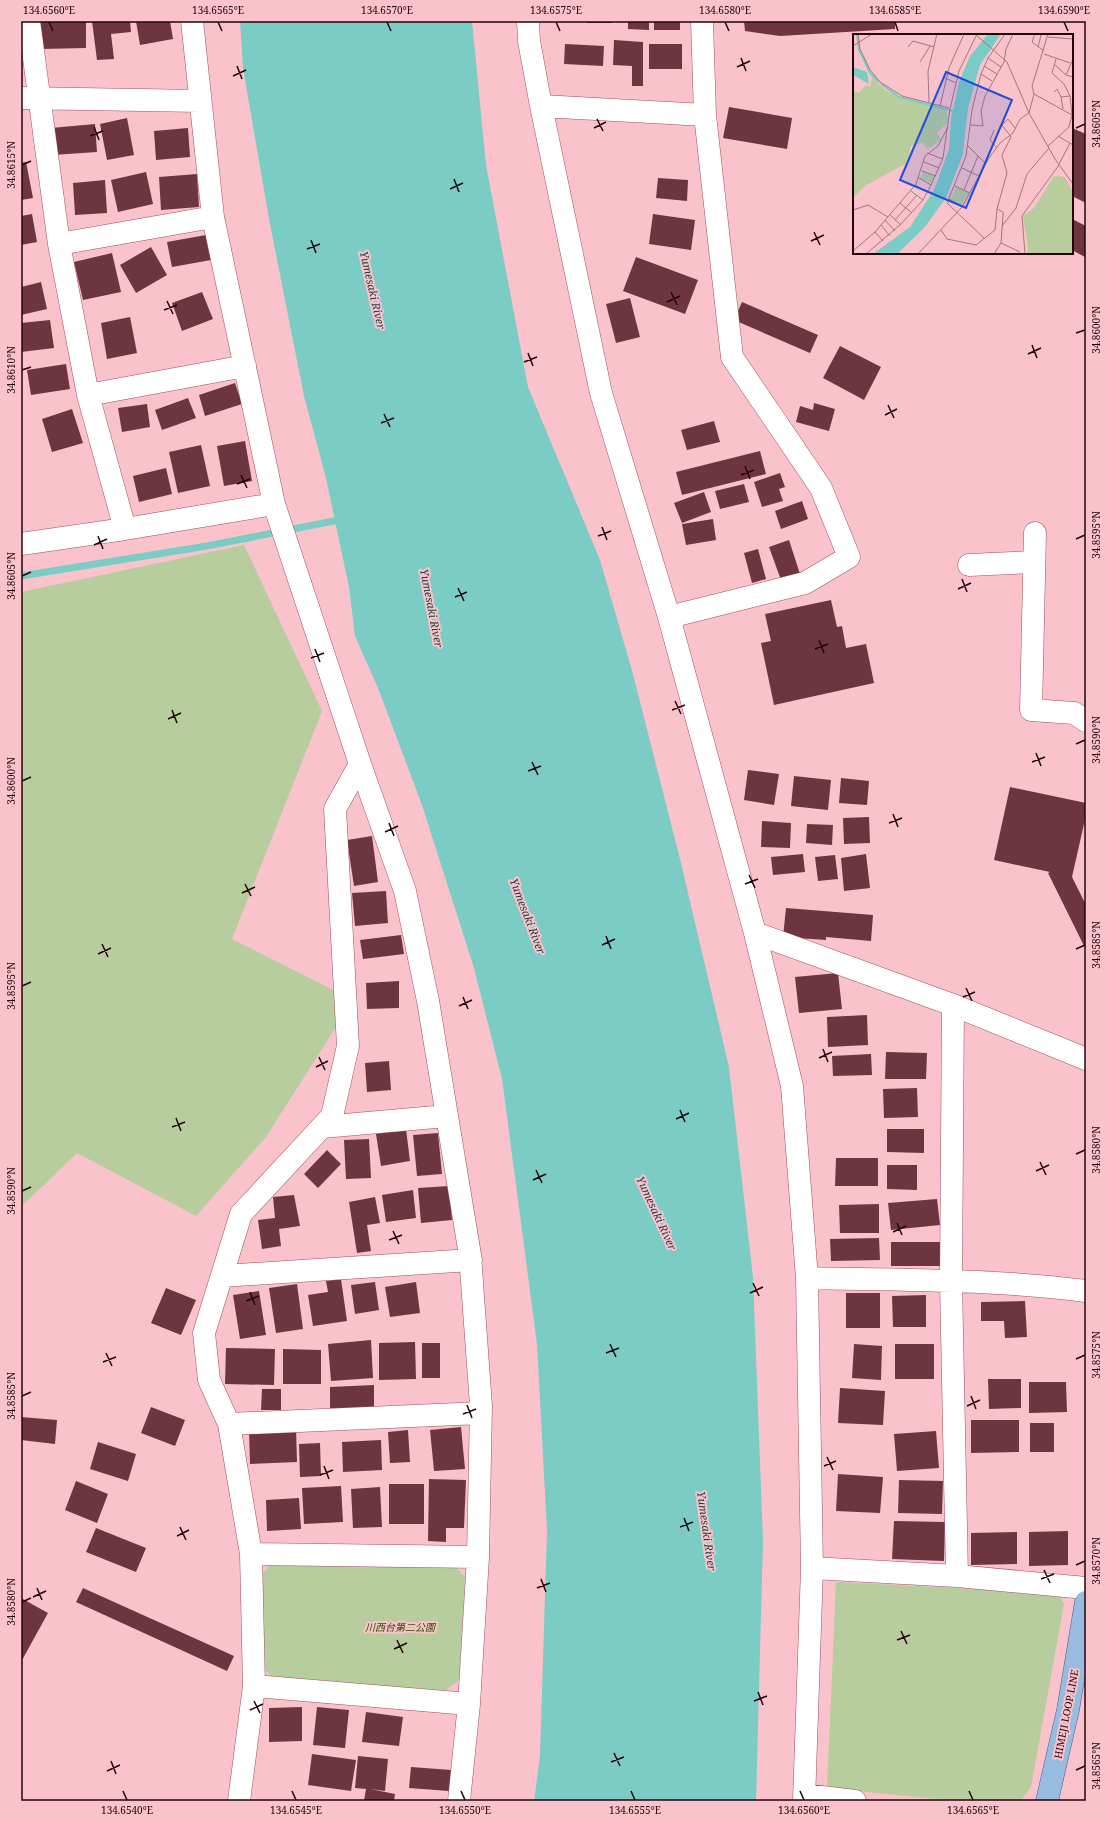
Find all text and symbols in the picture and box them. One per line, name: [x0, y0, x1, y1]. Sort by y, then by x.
text: 134.6560°E: [23, 3, 75, 17]
text: 134.6565°E: [192, 3, 244, 17]
text: 134.6570°E: [361, 3, 413, 17]
text: 134.6575°E: [530, 3, 582, 17]
text: 134.6580°E: [699, 3, 751, 17]
text: 134.6585°E: [869, 3, 921, 17]
text: 134.6590°E: [1038, 3, 1090, 17]
inset map: [853, 34, 1073, 254]
text: 34.8605°N: [1089, 100, 1103, 148]
text: 34.8615°N: [4, 141, 18, 189]
water label: Yumesaki River: [357, 249, 389, 331]
text: 34.8600°N: [1089, 306, 1103, 354]
text: 34.8610°N: [4, 346, 18, 394]
text: 34.8595°N: [1089, 511, 1103, 559]
text: 34.8605°N: [4, 552, 18, 600]
water label: Yumesaki River: [417, 567, 447, 649]
text: 34.8590°N: [1089, 716, 1103, 764]
text: 34.8600°N: [4, 757, 18, 805]
water label: Yumesaki River: [507, 876, 550, 957]
text: 34.8585°N: [1089, 921, 1103, 969]
text: 34.8595°N: [4, 962, 18, 1010]
text: 34.8580°N: [1089, 1126, 1103, 1174]
text: 34.8590°N: [4, 1167, 18, 1215]
water label: Yumesaki River: [633, 1174, 681, 1253]
text: 34.8575°N: [1089, 1331, 1103, 1379]
text: 34.8585°N: [4, 1372, 18, 1420]
water label: Yumesaki River: [694, 1490, 720, 1572]
text: 34.8570°N: [1089, 1537, 1103, 1585]
text: 34.8580°N: [4, 1578, 18, 1626]
park label: 川西台第二公園: [365, 1620, 437, 1634]
street label: HIMEJI LOOP LINE: [1050, 1668, 1082, 1760]
text: 34.8565°N: [1089, 1742, 1103, 1790]
text: 134.6540°E: [101, 1803, 153, 1817]
text: 134.6545°E: [270, 1803, 322, 1817]
text: 134.6550°E: [439, 1803, 491, 1817]
text: 134.6555°E: [609, 1803, 661, 1817]
text: 134.6560°E: [778, 1803, 830, 1817]
text: 134.6565°E: [947, 1803, 999, 1817]

